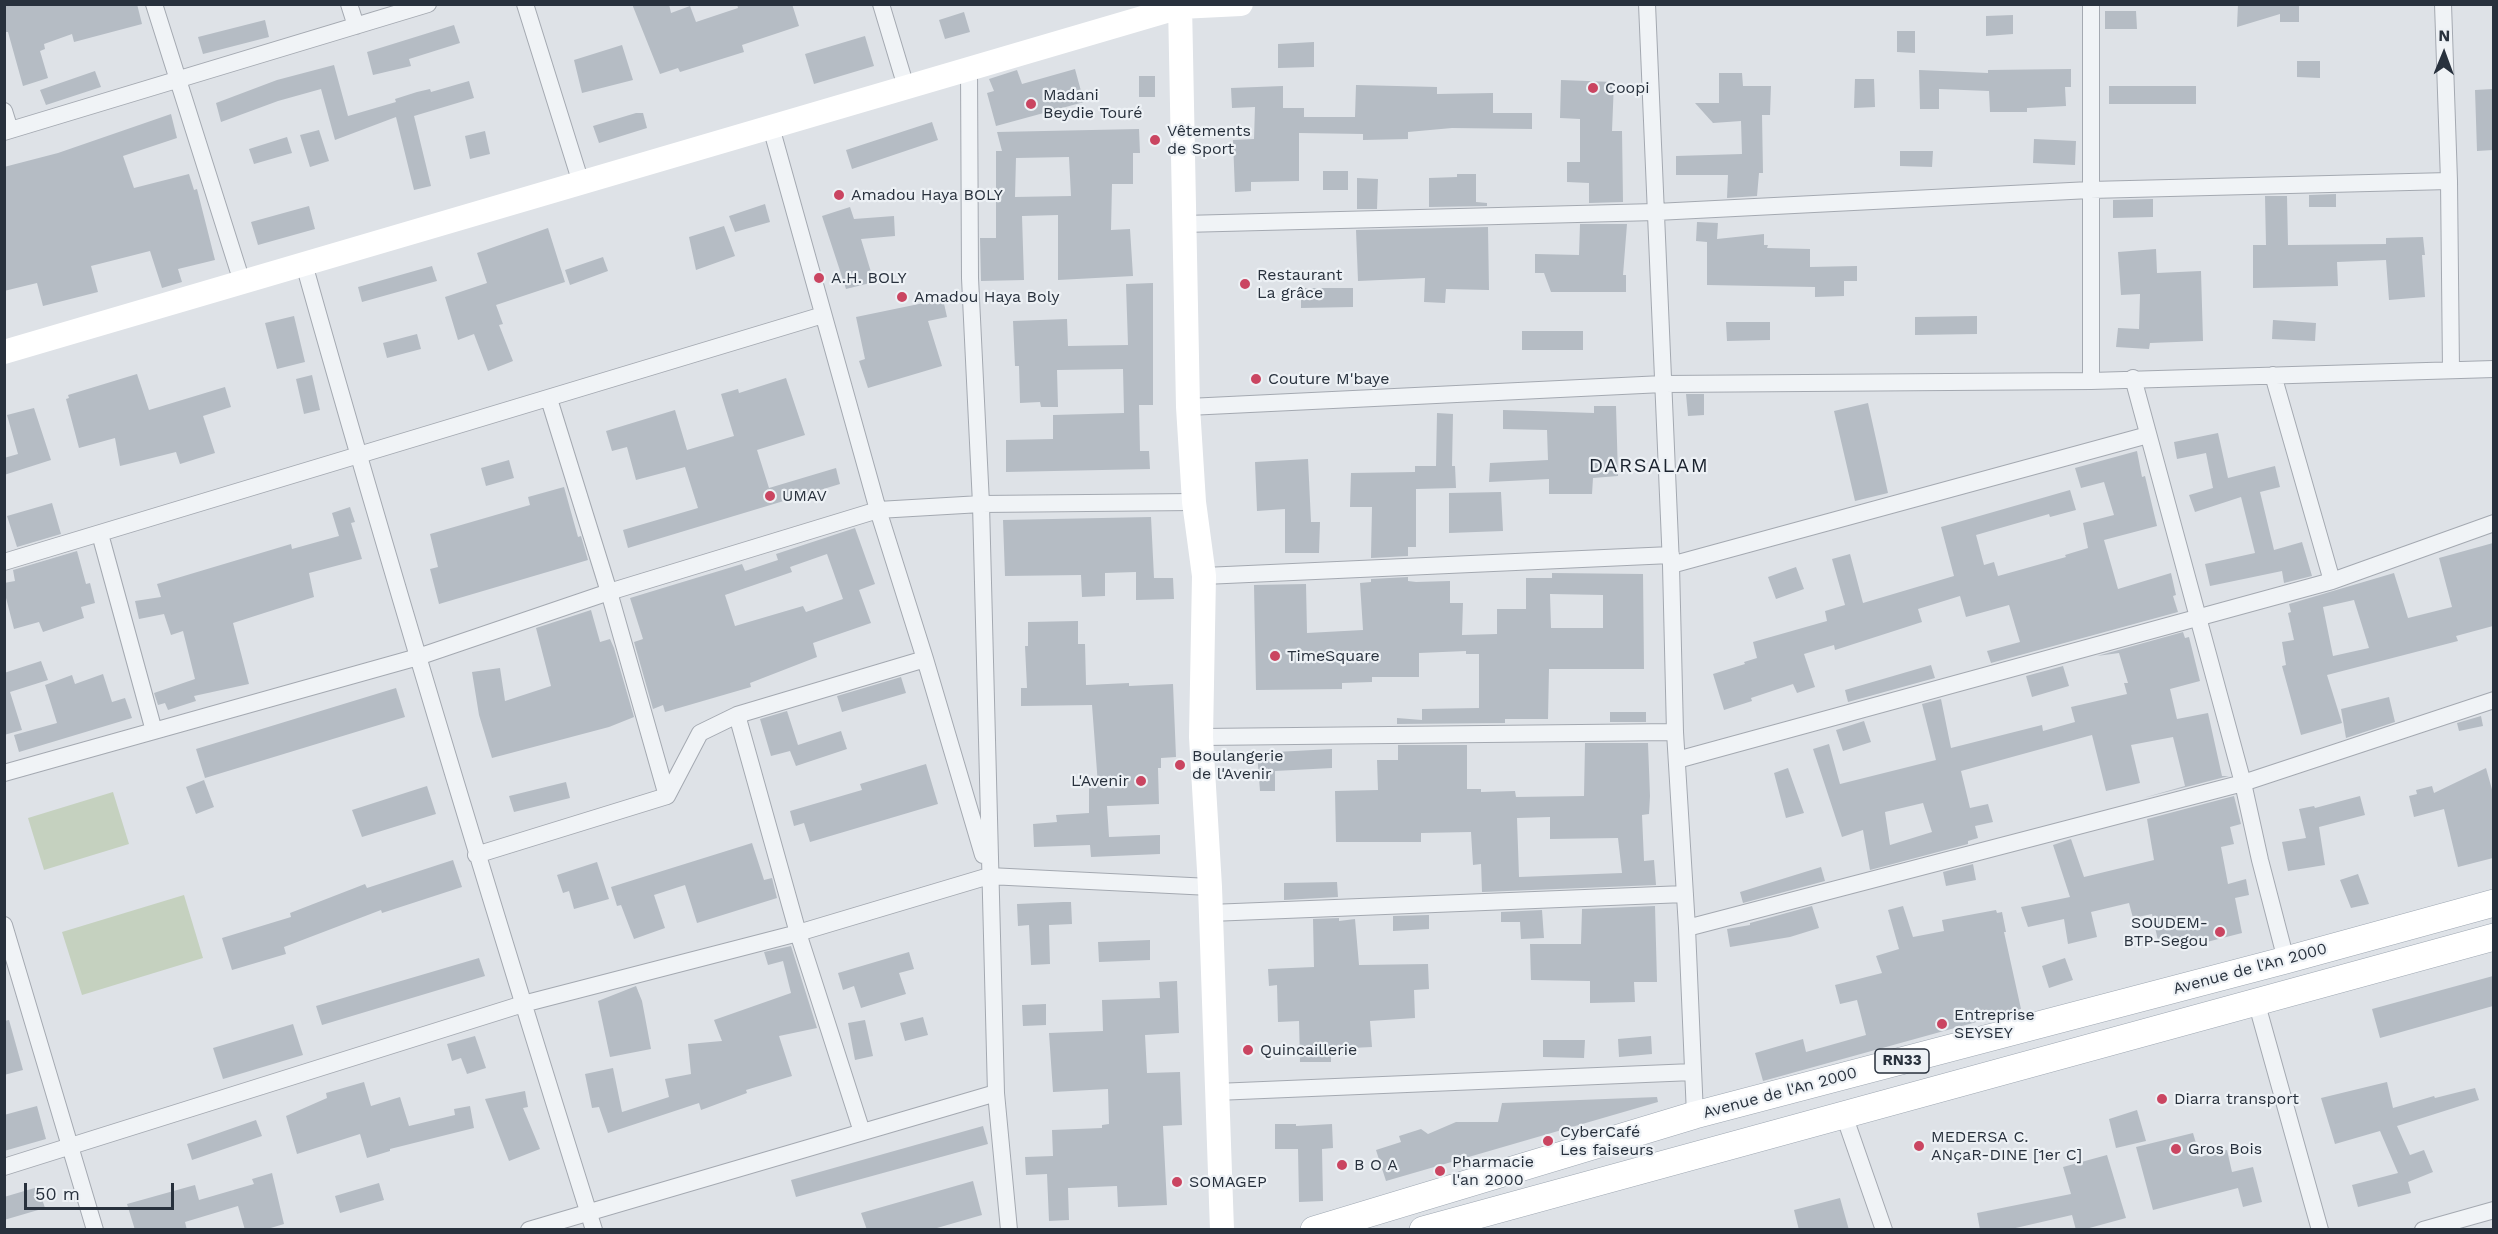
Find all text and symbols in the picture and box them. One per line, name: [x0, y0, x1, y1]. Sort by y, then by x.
north arrow: [2414, 24, 2474, 84]
text: N: [2438, 26, 2450, 45]
place label: Coopi: [1605, 78, 1649, 98]
marker: Coopi: [1586, 81, 1600, 95]
place label: Madani Beydie Touré: [1043, 85, 1142, 123]
marker: Madani Beydie Touré: [1024, 97, 1038, 111]
place label: Vêtements de Sport: [1167, 121, 1251, 159]
marker: Vêtements de Sport: [1148, 133, 1162, 147]
place label: Amadou Haya BOLY: [851, 185, 1003, 205]
marker: Amadou Haya BOLY: [832, 188, 846, 202]
place label: Restaurant La grâce: [1257, 265, 1343, 303]
place label: A.H. BOLY: [831, 268, 907, 288]
marker: A.H. BOLY: [812, 271, 826, 285]
marker: Restaurant La grâce: [1238, 277, 1252, 291]
place label: Amadou Haya Boly: [914, 287, 1059, 307]
marker: Amadou Haya Boly: [895, 290, 909, 304]
place label: Couture M'baye: [1268, 369, 1390, 389]
marker: Couture M'baye: [1249, 372, 1263, 386]
district label: DARSALAM: [1589, 454, 1709, 478]
place label: UMAV: [782, 486, 827, 506]
marker: UMAV: [763, 489, 777, 503]
place label: TimeSquare: [1287, 646, 1380, 666]
marker: TimeSquare: [1268, 649, 1282, 663]
place label: Boulangerie de l'Avenir: [1192, 746, 1284, 784]
marker: Boulangerie de l'Avenir: [1173, 758, 1187, 772]
place label: L'Avenir: [1071, 771, 1129, 791]
marker: L'Avenir: [1134, 774, 1148, 788]
place label: SOUDEM- BTP-Segou: [2123, 913, 2208, 951]
marker: SOUDEM- BTP-Segou: [2213, 925, 2227, 939]
street label: Avenue de l'An 2000: [2171, 939, 2329, 999]
place label: Entreprise SEYSEY: [1954, 1005, 2035, 1043]
marker: Entreprise SEYSEY: [1935, 1017, 1949, 1031]
place label: Quincaillerie: [1260, 1040, 1357, 1060]
marker: Quincaillerie: [1241, 1043, 1255, 1057]
road number: RN33: [1875, 1049, 1929, 1073]
street label: Avenue de l'An 2000: [1701, 1063, 1859, 1123]
place label: Diarra transport: [2174, 1089, 2299, 1109]
marker: Diarra transport: [2155, 1092, 2169, 1106]
place label: CyberCafé Les faiseurs: [1560, 1122, 1654, 1160]
place label: MEDERSA C. ANçaR-DINE [1er C]: [1931, 1127, 2082, 1165]
marker: CyberCafé Les faiseurs: [1541, 1134, 1555, 1148]
marker: MEDERSA C. ANçaR-DINE [1er C]: [1912, 1139, 1926, 1153]
place label: Gros Bois: [2188, 1139, 2262, 1159]
marker: Gros Bois: [2169, 1142, 2183, 1156]
place label: Pharmacie l'an 2000: [1452, 1152, 1534, 1190]
place label: B O A: [1354, 1155, 1398, 1175]
marker: B O A: [1335, 1158, 1349, 1172]
marker: Pharmacie l'an 2000: [1433, 1164, 1447, 1178]
scale bar: [27, 1171, 177, 1209]
place label: SOMAGEP: [1189, 1172, 1267, 1192]
marker: SOMAGEP: [1170, 1175, 1184, 1189]
text: 50 m: [35, 1183, 80, 1204]

